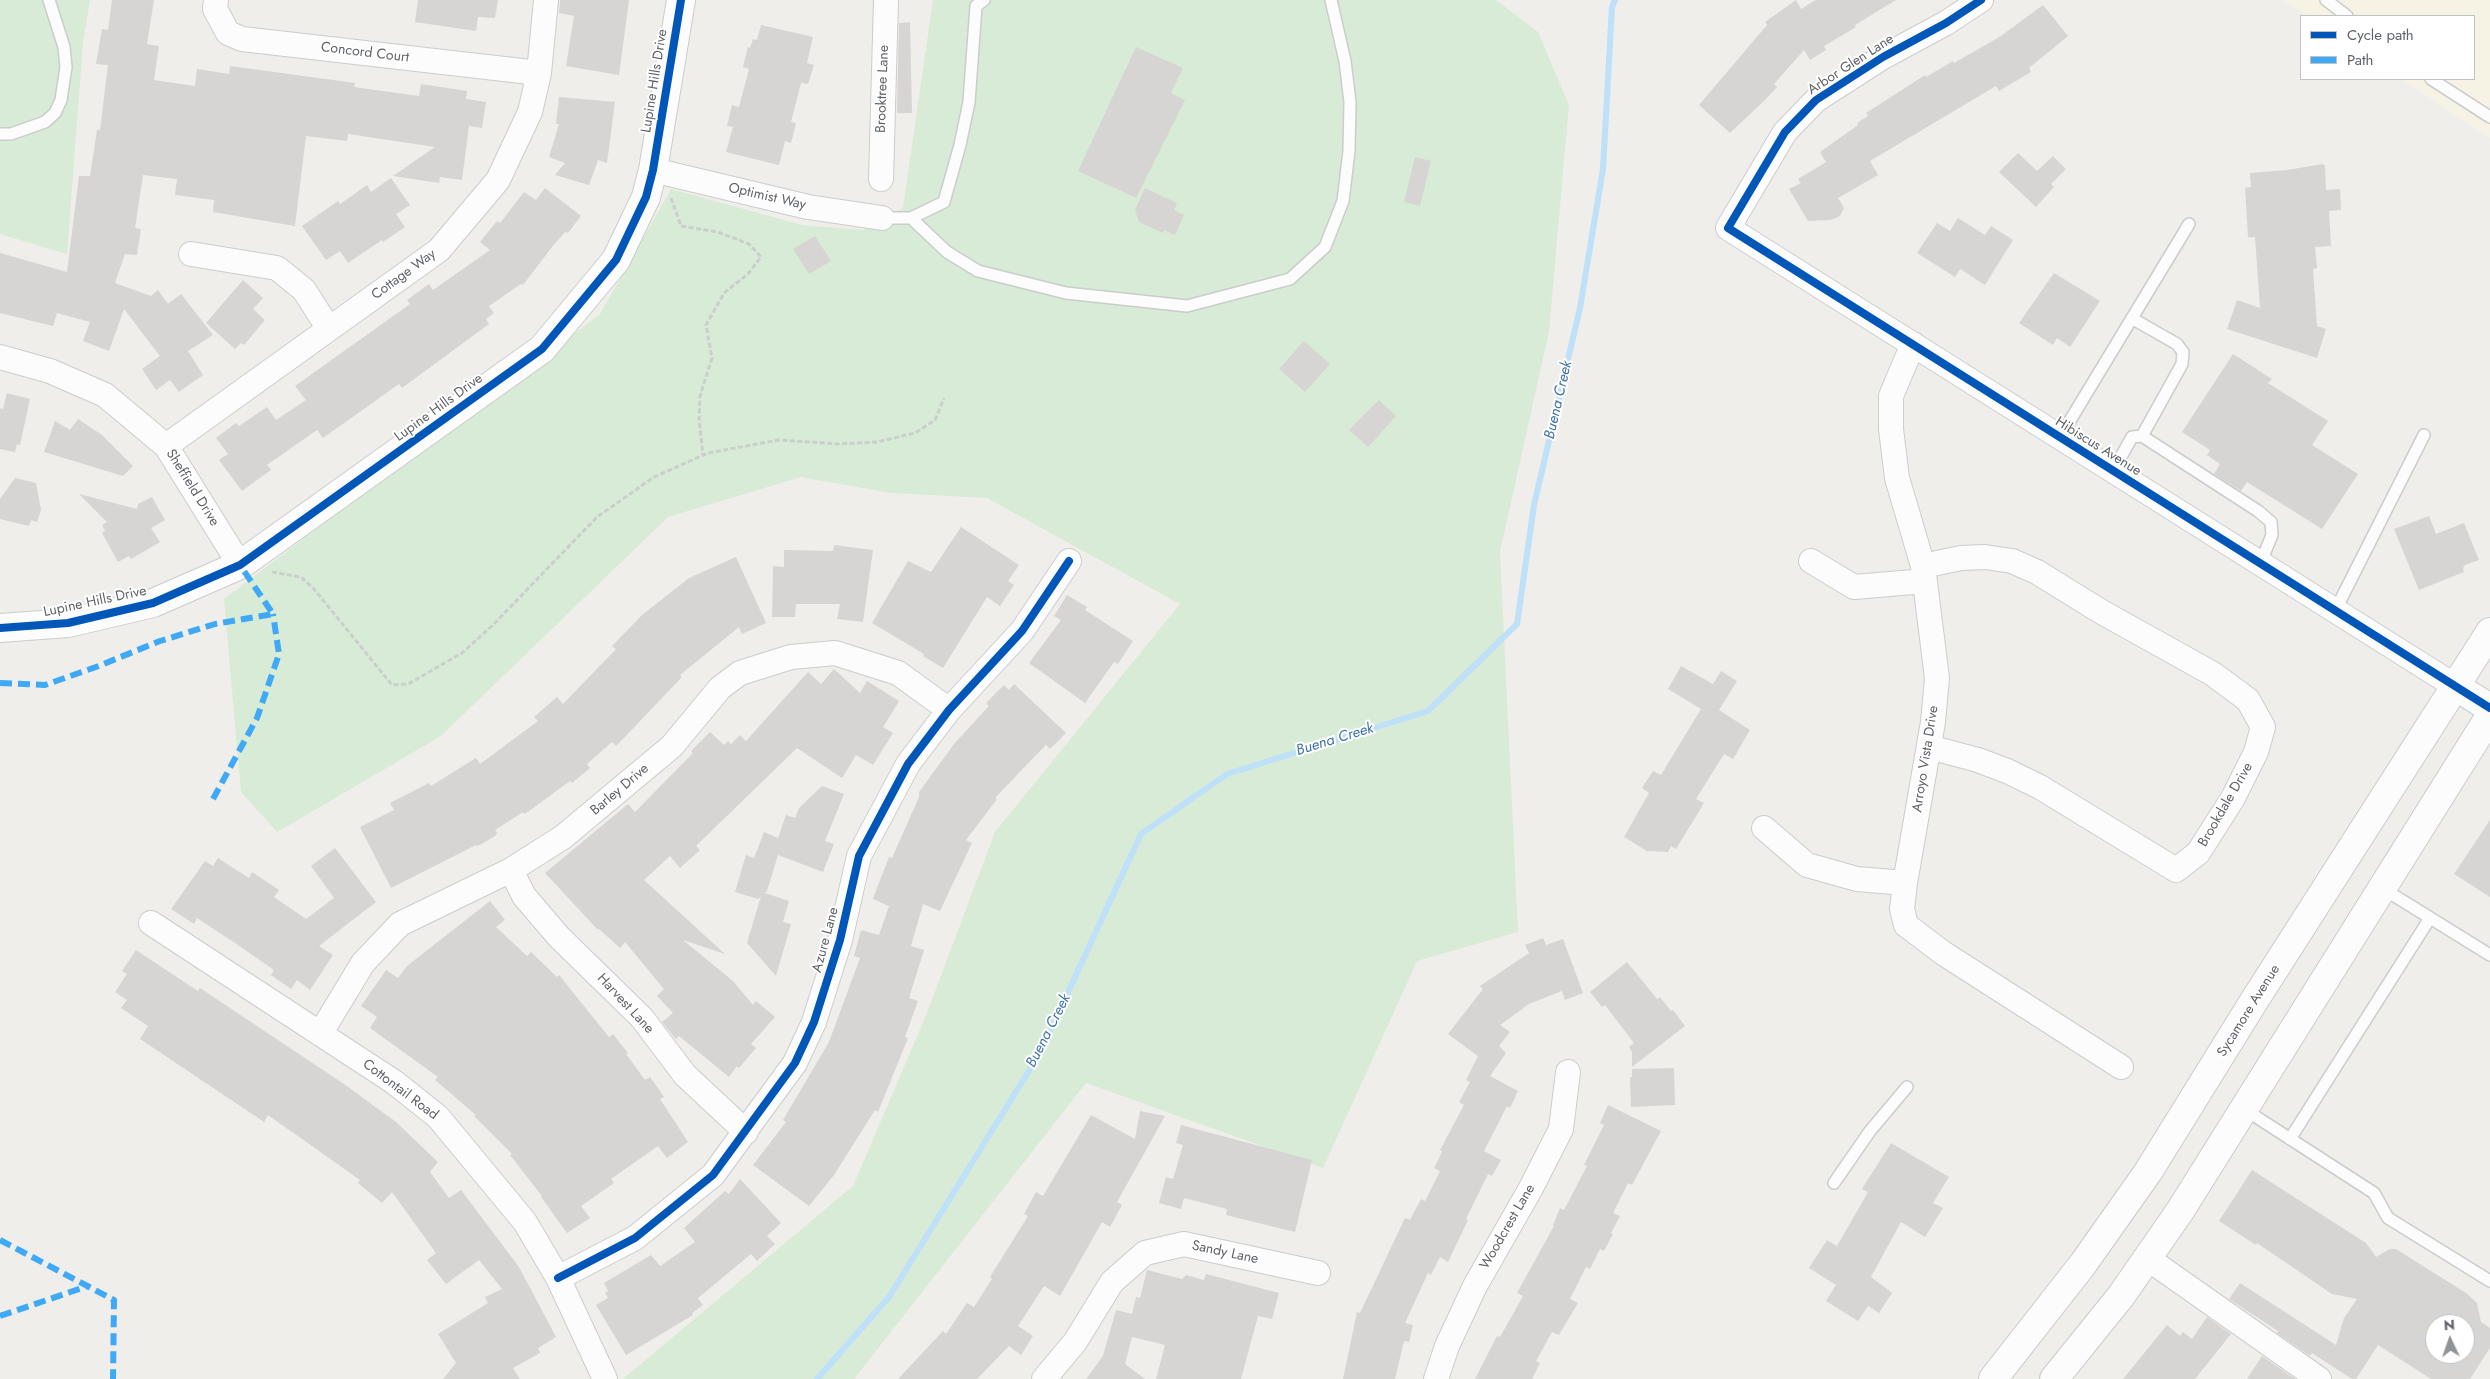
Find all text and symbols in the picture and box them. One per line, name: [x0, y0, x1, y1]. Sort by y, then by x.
legend: [2300, 15, 2475, 80]
text: Cycle path: [2347, 24, 2414, 46]
street label: Lupine Hills Drive: [639, 28, 671, 134]
street label: Arbor Glen Lane: [1805, 31, 1897, 99]
street label: Concord Court: [320, 39, 410, 67]
street label: Brooktree Lane: [873, 45, 893, 133]
text: Path: [2347, 49, 2373, 71]
street label: Optimist Way: [727, 180, 807, 214]
street label: Cottage Way: [369, 246, 439, 304]
water label: Buena Creek: [1541, 359, 1577, 441]
street label: Lupine Hills Drive: [392, 370, 486, 446]
street label: Hibiscus Avenue: [2052, 414, 2144, 480]
street label: Sheffield Drive: [162, 446, 222, 530]
street label: Lupine Hills Drive: [42, 583, 148, 621]
street label: Arroyo Vista Drive: [1909, 704, 1943, 814]
water label: Buena Creek: [1294, 720, 1376, 760]
street label: Brookdale Drive: [2195, 760, 2257, 850]
street label: Barley Drive: [587, 761, 653, 819]
street label: Azure Lane: [809, 905, 843, 975]
street label: Sycamore Avenue: [2214, 962, 2284, 1060]
street label: Harvest Lane: [593, 971, 657, 1037]
water label: Buena Creek: [1023, 991, 1075, 1071]
street label: Cottontail Road: [359, 1056, 441, 1124]
street label: Woodcrest Lane: [1477, 1182, 1539, 1272]
street label: Sandy Lane: [1190, 1238, 1260, 1268]
north arrow: [2425, 1314, 2475, 1364]
text: N: [2443, 1315, 2455, 1335]

